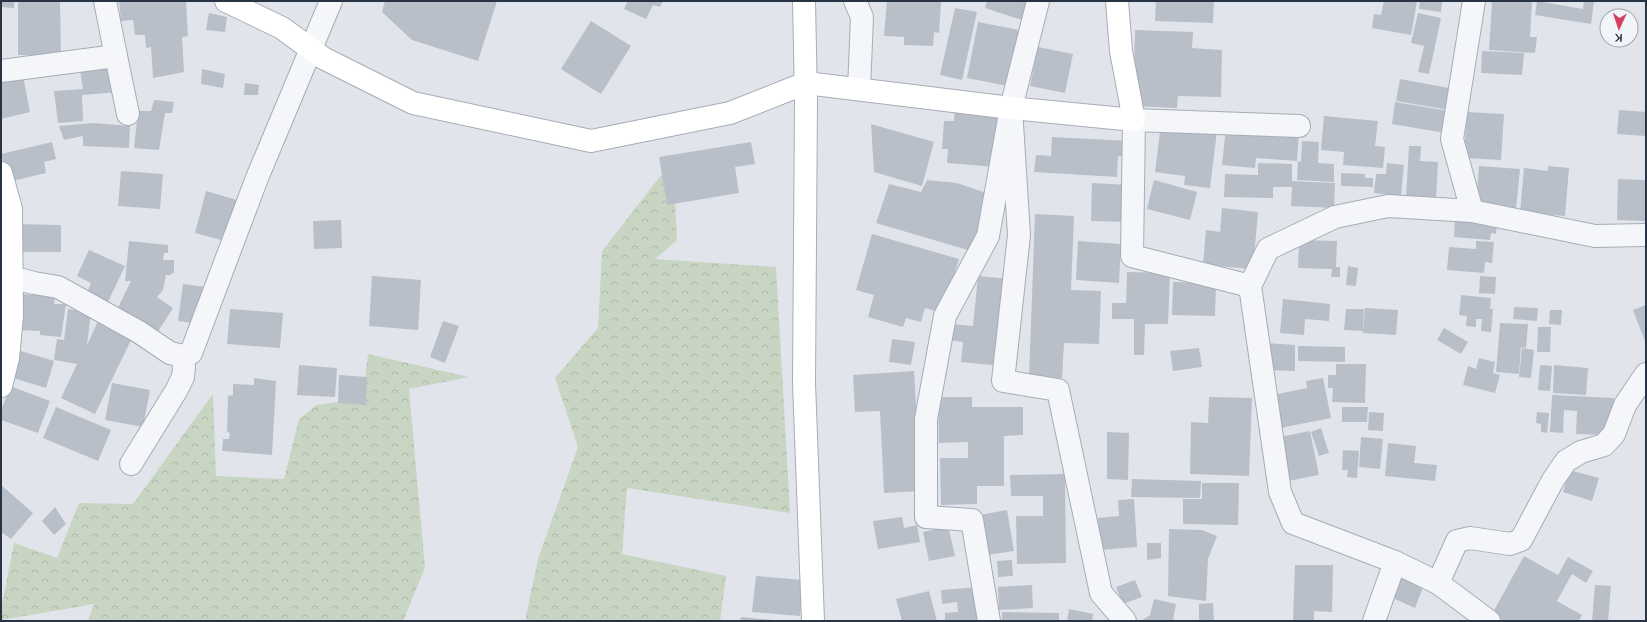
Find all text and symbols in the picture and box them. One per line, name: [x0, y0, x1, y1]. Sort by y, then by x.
north arrow: [1599, 8, 1639, 48]
text: K: [1614, 32, 1623, 44]

